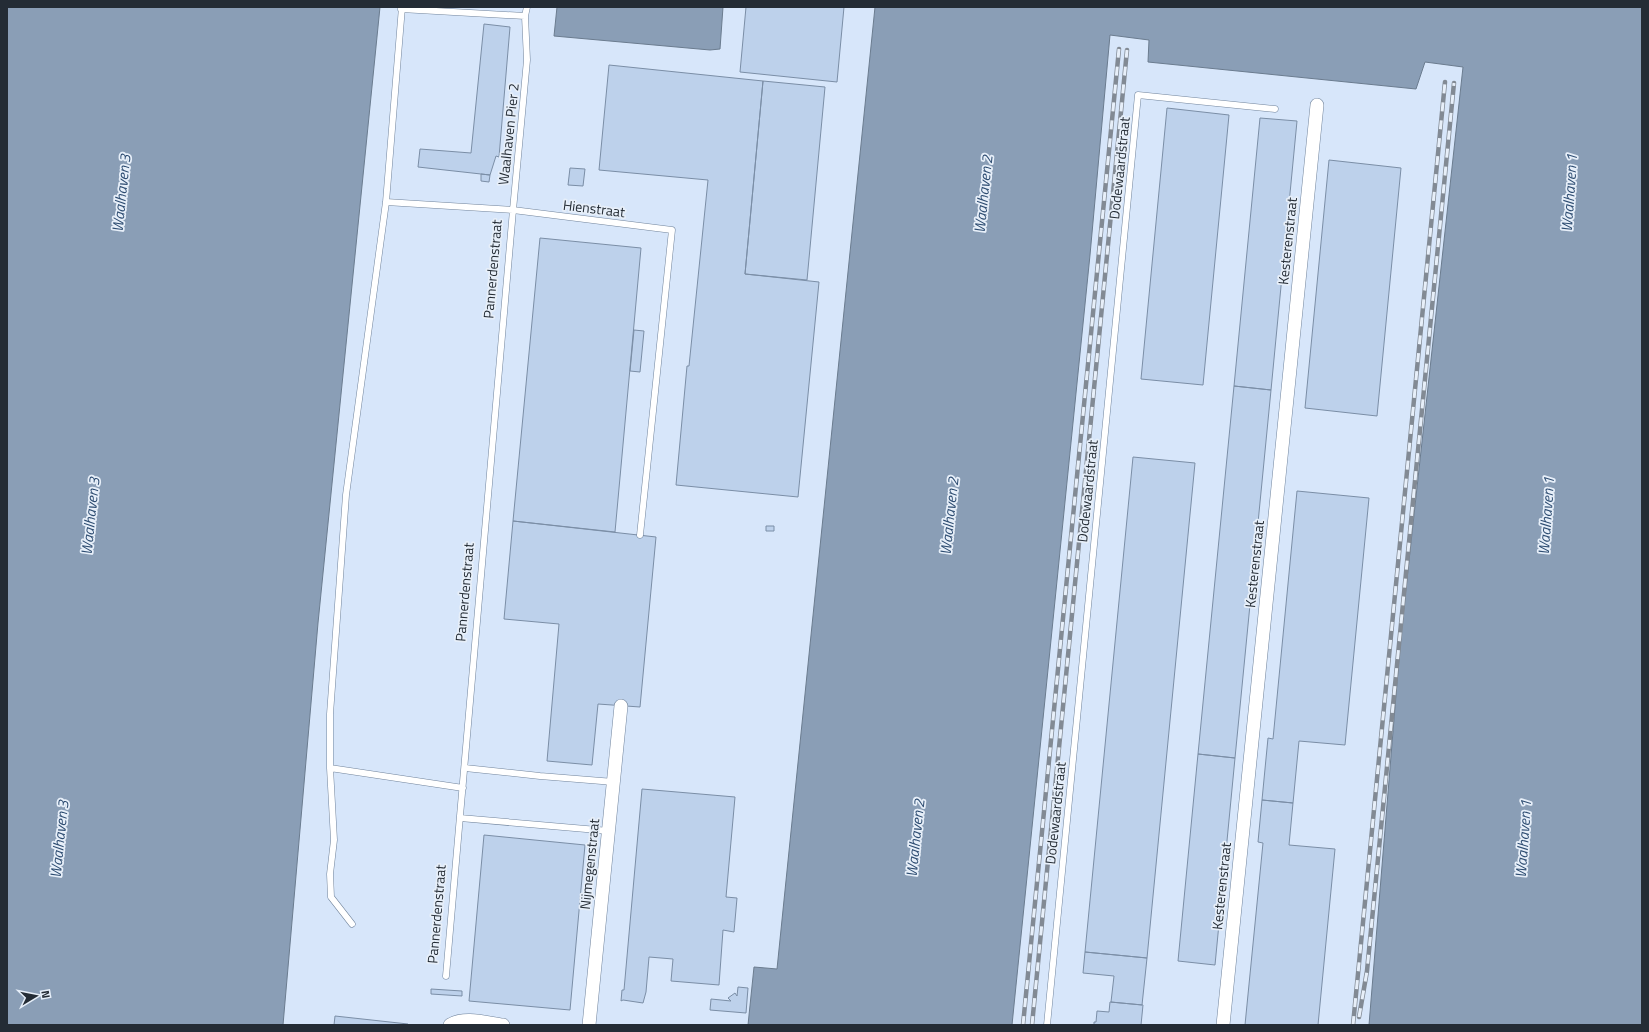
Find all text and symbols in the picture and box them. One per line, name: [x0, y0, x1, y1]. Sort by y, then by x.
street label: Waalhaven Pier 2: [492, 82, 524, 186]
street label: Dodewaardstraat: [1103, 116, 1135, 220]
water label: Waalhaven 3: [105, 152, 137, 233]
water label: Waalhaven 2: [967, 153, 999, 234]
water label: Waalhaven 1: [1555, 153, 1583, 233]
street label: Hienstraat: [562, 194, 626, 222]
street label: Kesterenstraat: [1272, 196, 1302, 286]
street label: Pannerdenstraat: [477, 219, 507, 319]
street label: Dodewaardstraat: [1071, 439, 1103, 543]
water label: Waalhaven 3: [74, 475, 106, 556]
water label: Waalhaven 2: [933, 475, 965, 556]
water label: Waalhaven 1: [1532, 476, 1560, 556]
street label: Kesterenstraat: [1239, 519, 1269, 609]
street label: Pannerdenstraat: [449, 542, 479, 642]
street label: Dodewaardstraat: [1039, 761, 1071, 865]
water label: Waalhaven 2: [899, 797, 931, 878]
water label: Waalhaven 3: [43, 798, 75, 879]
water label: Waalhaven 1: [1509, 799, 1537, 879]
street label: Nijmegenstraat: [574, 817, 604, 911]
street label: Kesterenstraat: [1206, 841, 1236, 931]
street label: Pannerdenstraat: [421, 864, 451, 964]
north arrow: [16, 976, 56, 1016]
text: N: [37, 989, 54, 999]

